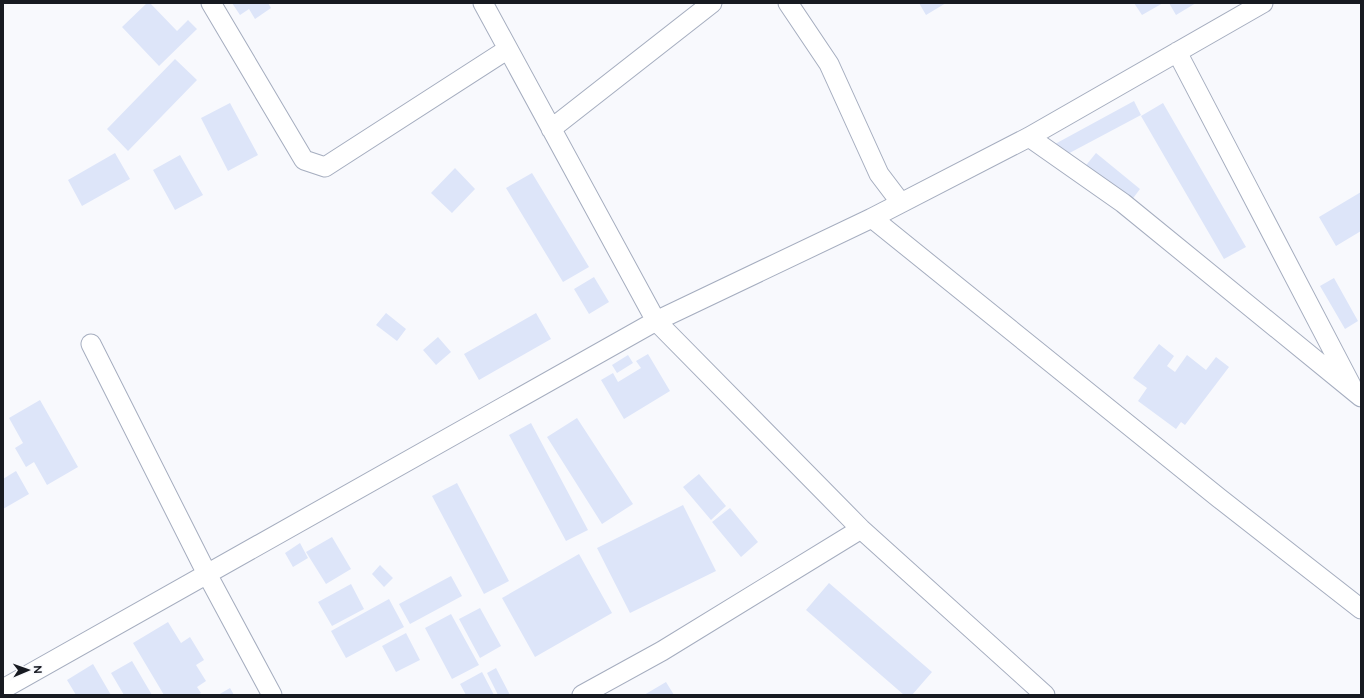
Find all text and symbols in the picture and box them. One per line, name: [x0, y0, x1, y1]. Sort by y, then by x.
north arrow: [8, 650, 48, 690]
text: N: [31, 665, 44, 674]

